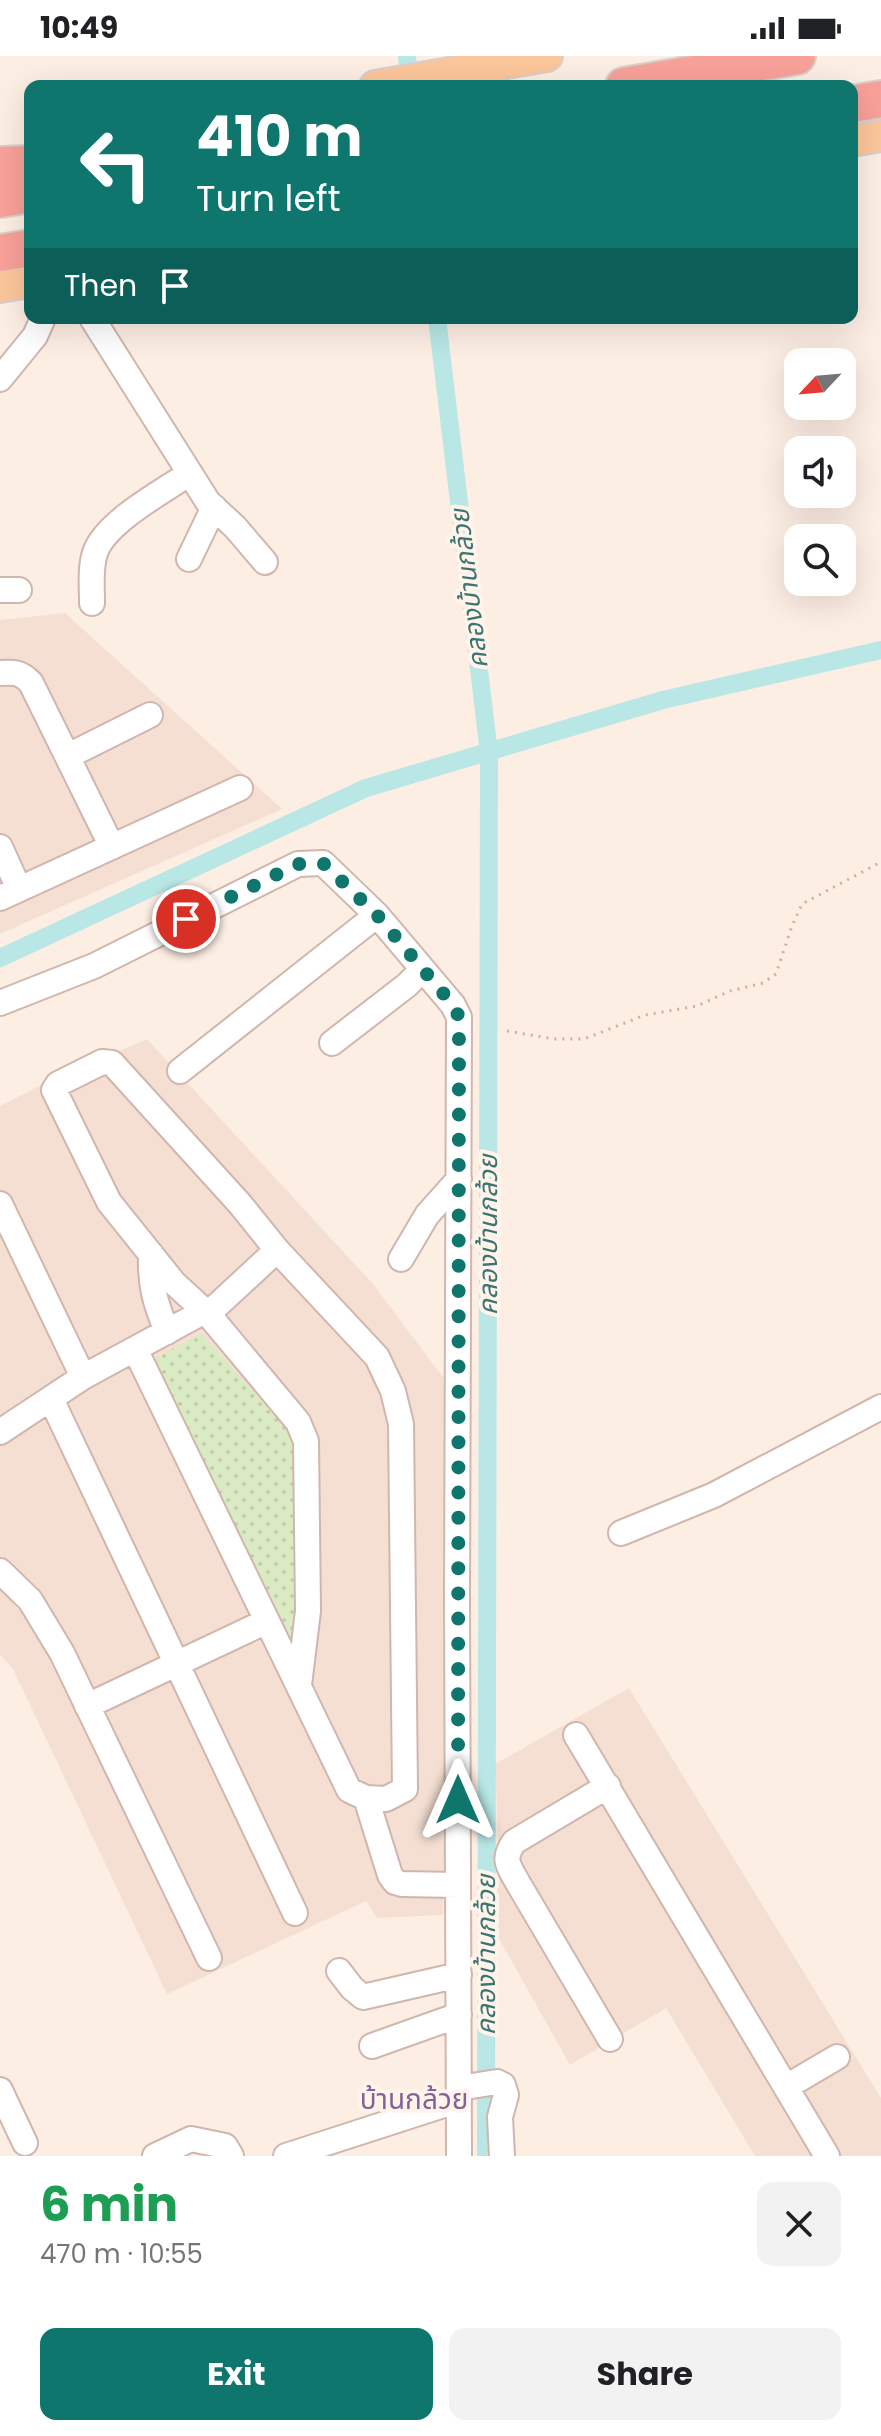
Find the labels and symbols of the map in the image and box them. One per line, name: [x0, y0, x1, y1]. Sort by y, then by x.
north arrow: [784, 348, 856, 420]
water label: คลองบ้านกล้วย: [441, 506, 497, 671]
pin: [152, 885, 220, 953]
water label: คลองบ้านกล้วย: [470, 1153, 506, 1315]
position arrow: [416, 1758, 500, 1842]
water label: คลองบ้านกล้วย: [468, 1873, 504, 2035]
district label: บ้านกล้วย: [360, 2080, 468, 2119]

